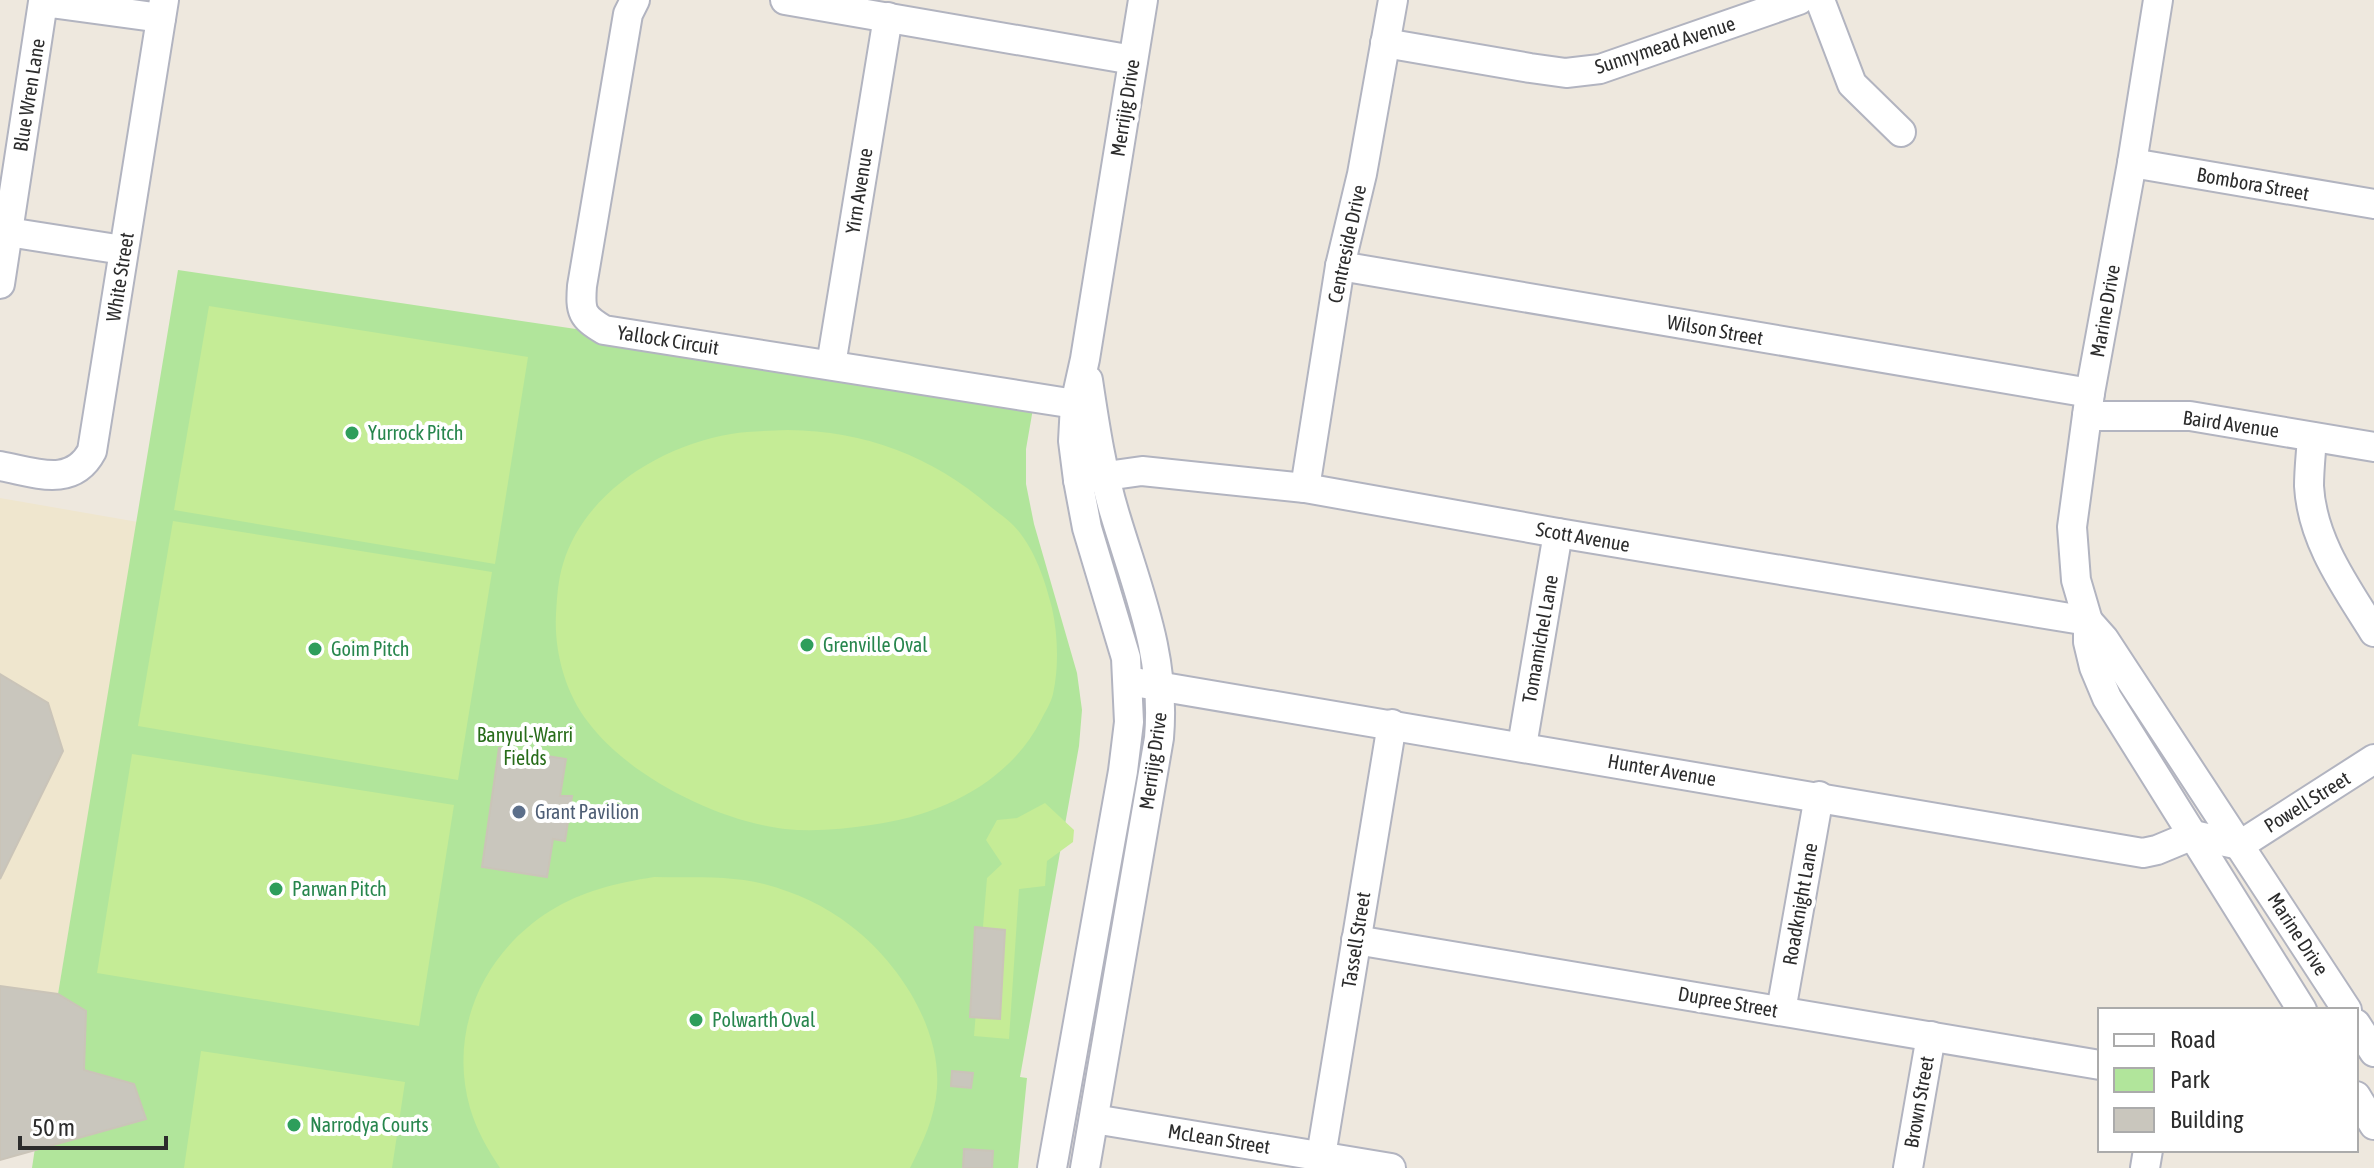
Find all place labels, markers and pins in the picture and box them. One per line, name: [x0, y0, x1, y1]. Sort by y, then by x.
place label: Yurrock Pitch: [368, 421, 463, 444]
marker: Yurrock Pitch: [343, 424, 361, 442]
place label: Grenville Oval: [823, 633, 928, 656]
marker: Grenville Oval: [798, 636, 816, 654]
place label: Goim Pitch: [331, 637, 409, 660]
marker: Goim Pitch: [306, 640, 324, 658]
place label: Grant Pavilion: [535, 800, 639, 823]
marker: Grant Pavilion: [510, 803, 528, 821]
place label: Parwan Pitch: [292, 877, 387, 900]
marker: Parwan Pitch: [267, 880, 285, 898]
place label: Polwarth Oval: [712, 1008, 816, 1031]
marker: Polwarth Oval: [687, 1011, 705, 1029]
place label: Narrodya Courts: [310, 1113, 428, 1136]
marker: Narrodya Courts: [285, 1116, 303, 1134]

